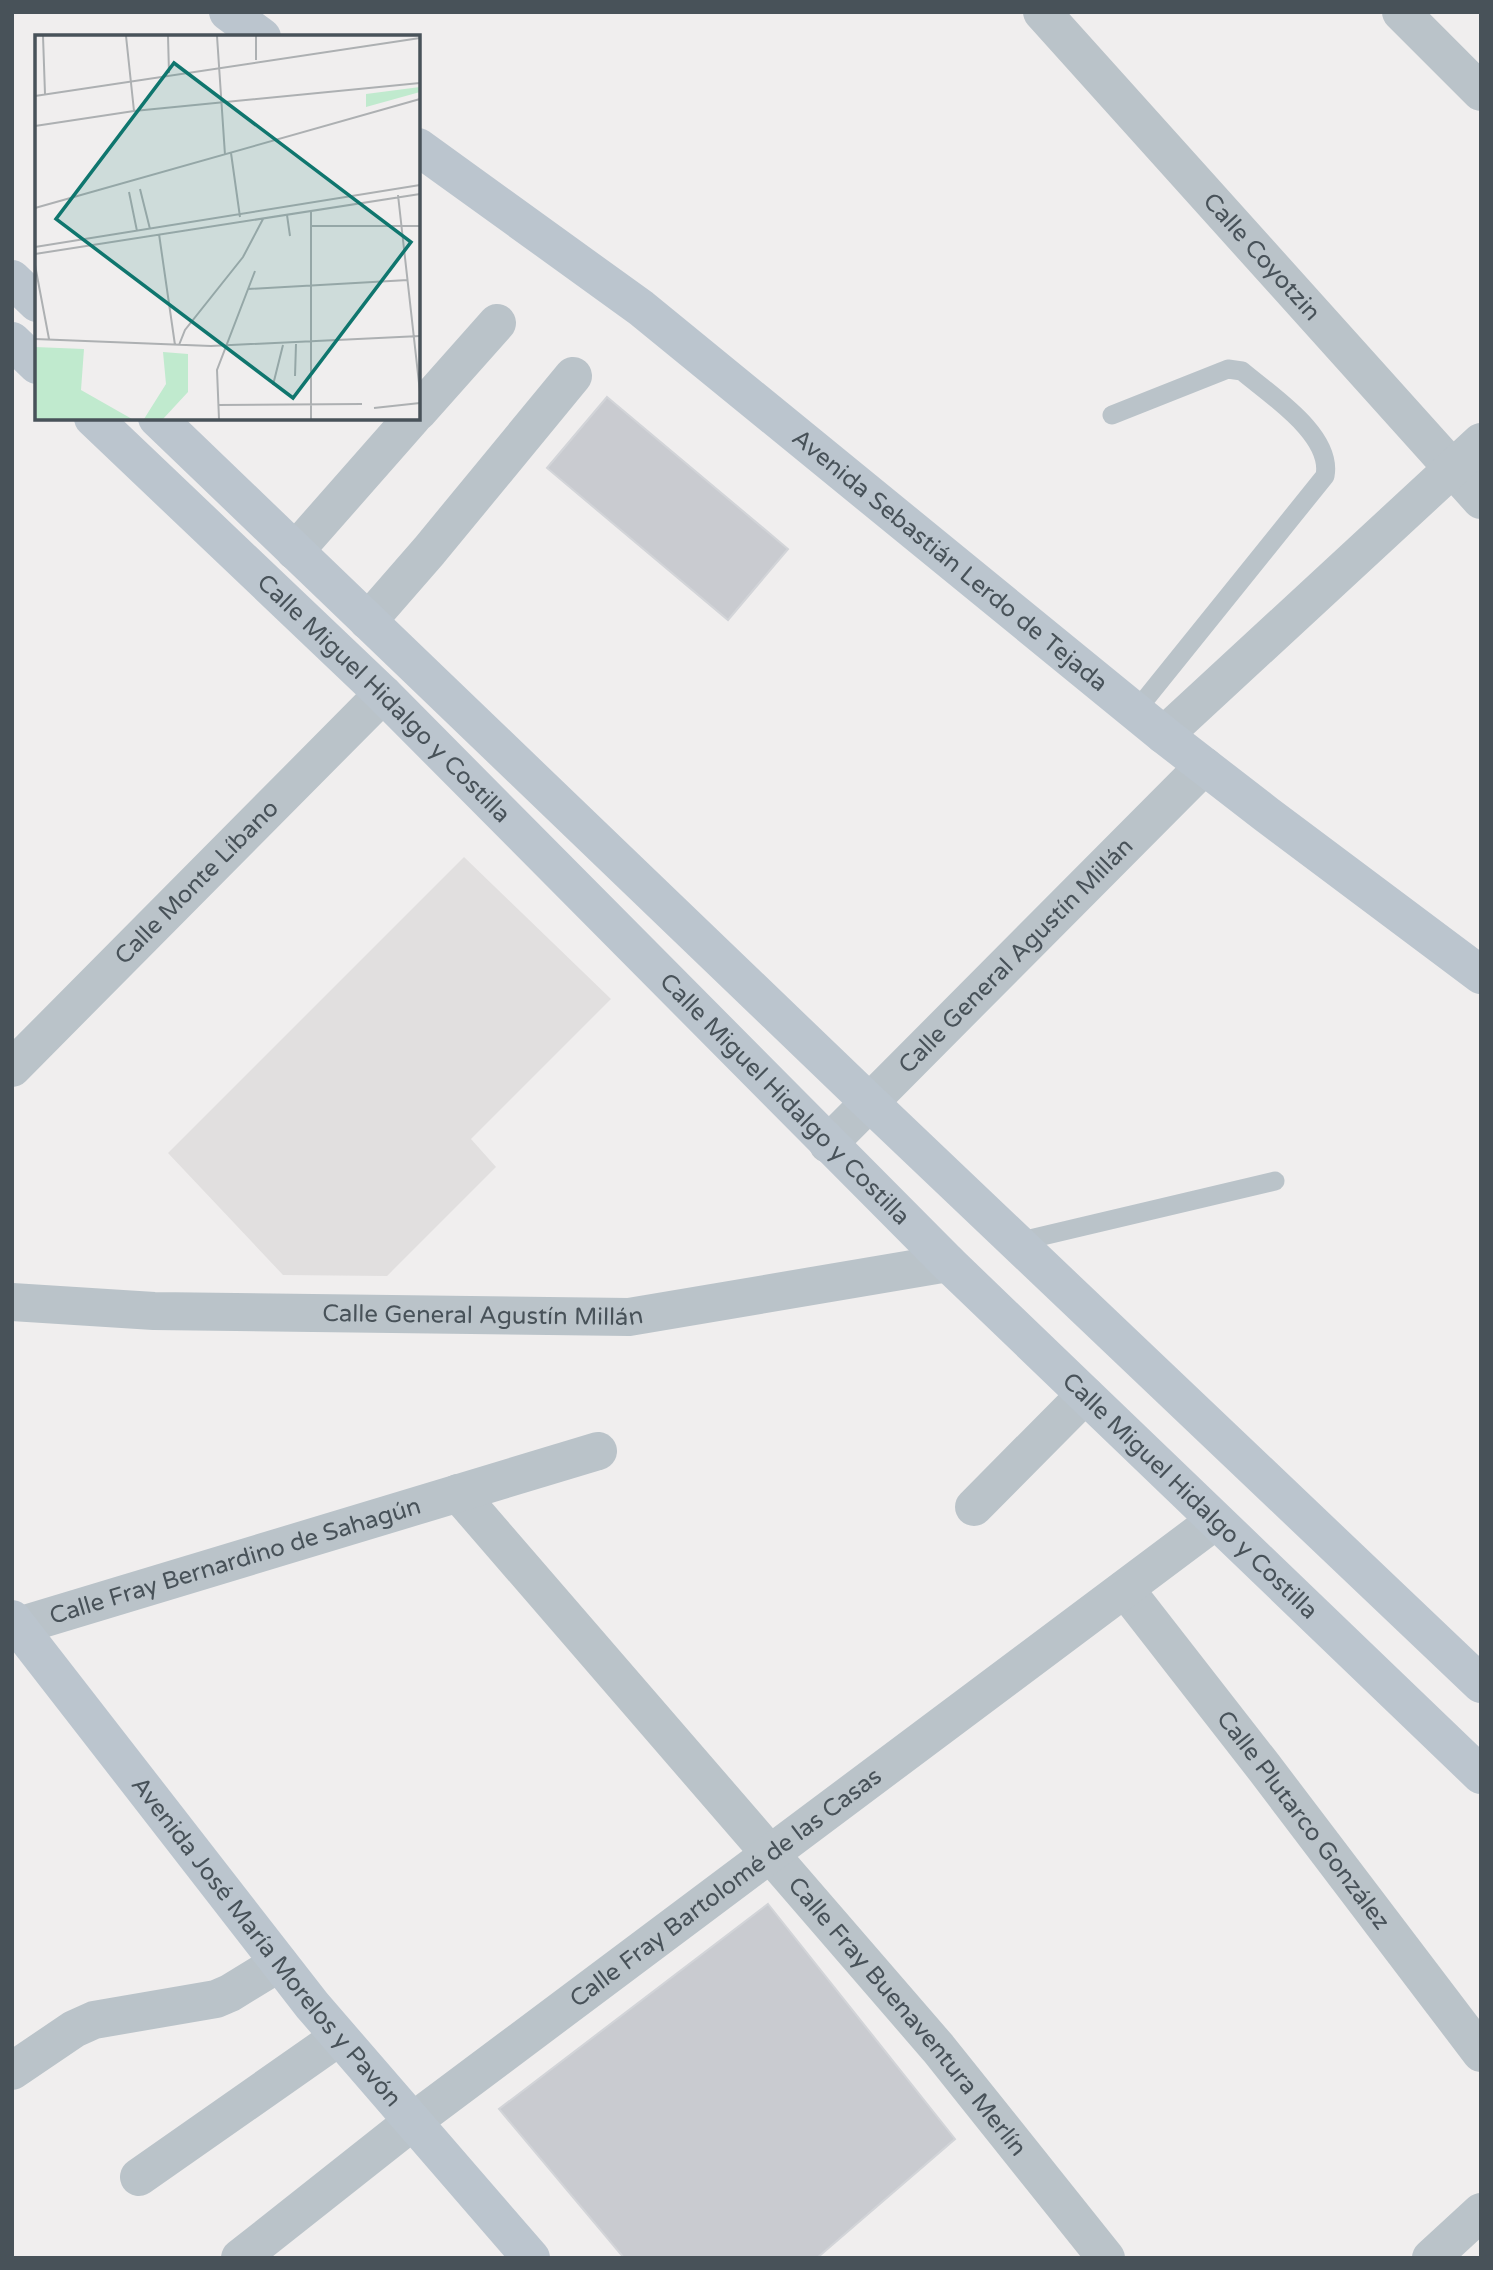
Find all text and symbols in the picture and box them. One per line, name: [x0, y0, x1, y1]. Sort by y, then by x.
inset map: [35, 35, 420, 420]
street label: Calle Coyotzin: [1197, 187, 1327, 326]
street label: Avenida Sebastián Lerdo de Tejada: [786, 423, 1114, 698]
street label: Calle Miguel Hidalgo y Costilla: [251, 568, 517, 829]
street label: Calle Monte Líbano: [109, 794, 284, 970]
street label: Calle General Agustín Millán: [892, 831, 1139, 1079]
street label: Calle Miguel Hidalgo y Costilla: [654, 967, 916, 1231]
street label: Calle General Agustín Millán: [322, 1299, 645, 1331]
street label: Calle Miguel Hidalgo y Costilla: [1056, 1366, 1324, 1625]
street label: Calle Fray Bernardino de Sahagún: [46, 1491, 424, 1630]
street label: Calle Plutarco González: [1211, 1705, 1396, 1935]
street label: Calle Fray Bartolomé de las Casas: [564, 1761, 887, 2013]
street label: Avenida José María Morelos y Pavón: [125, 1771, 408, 2113]
street label: Calle Fray Buenaventura Merlín: [782, 1871, 1033, 2162]

